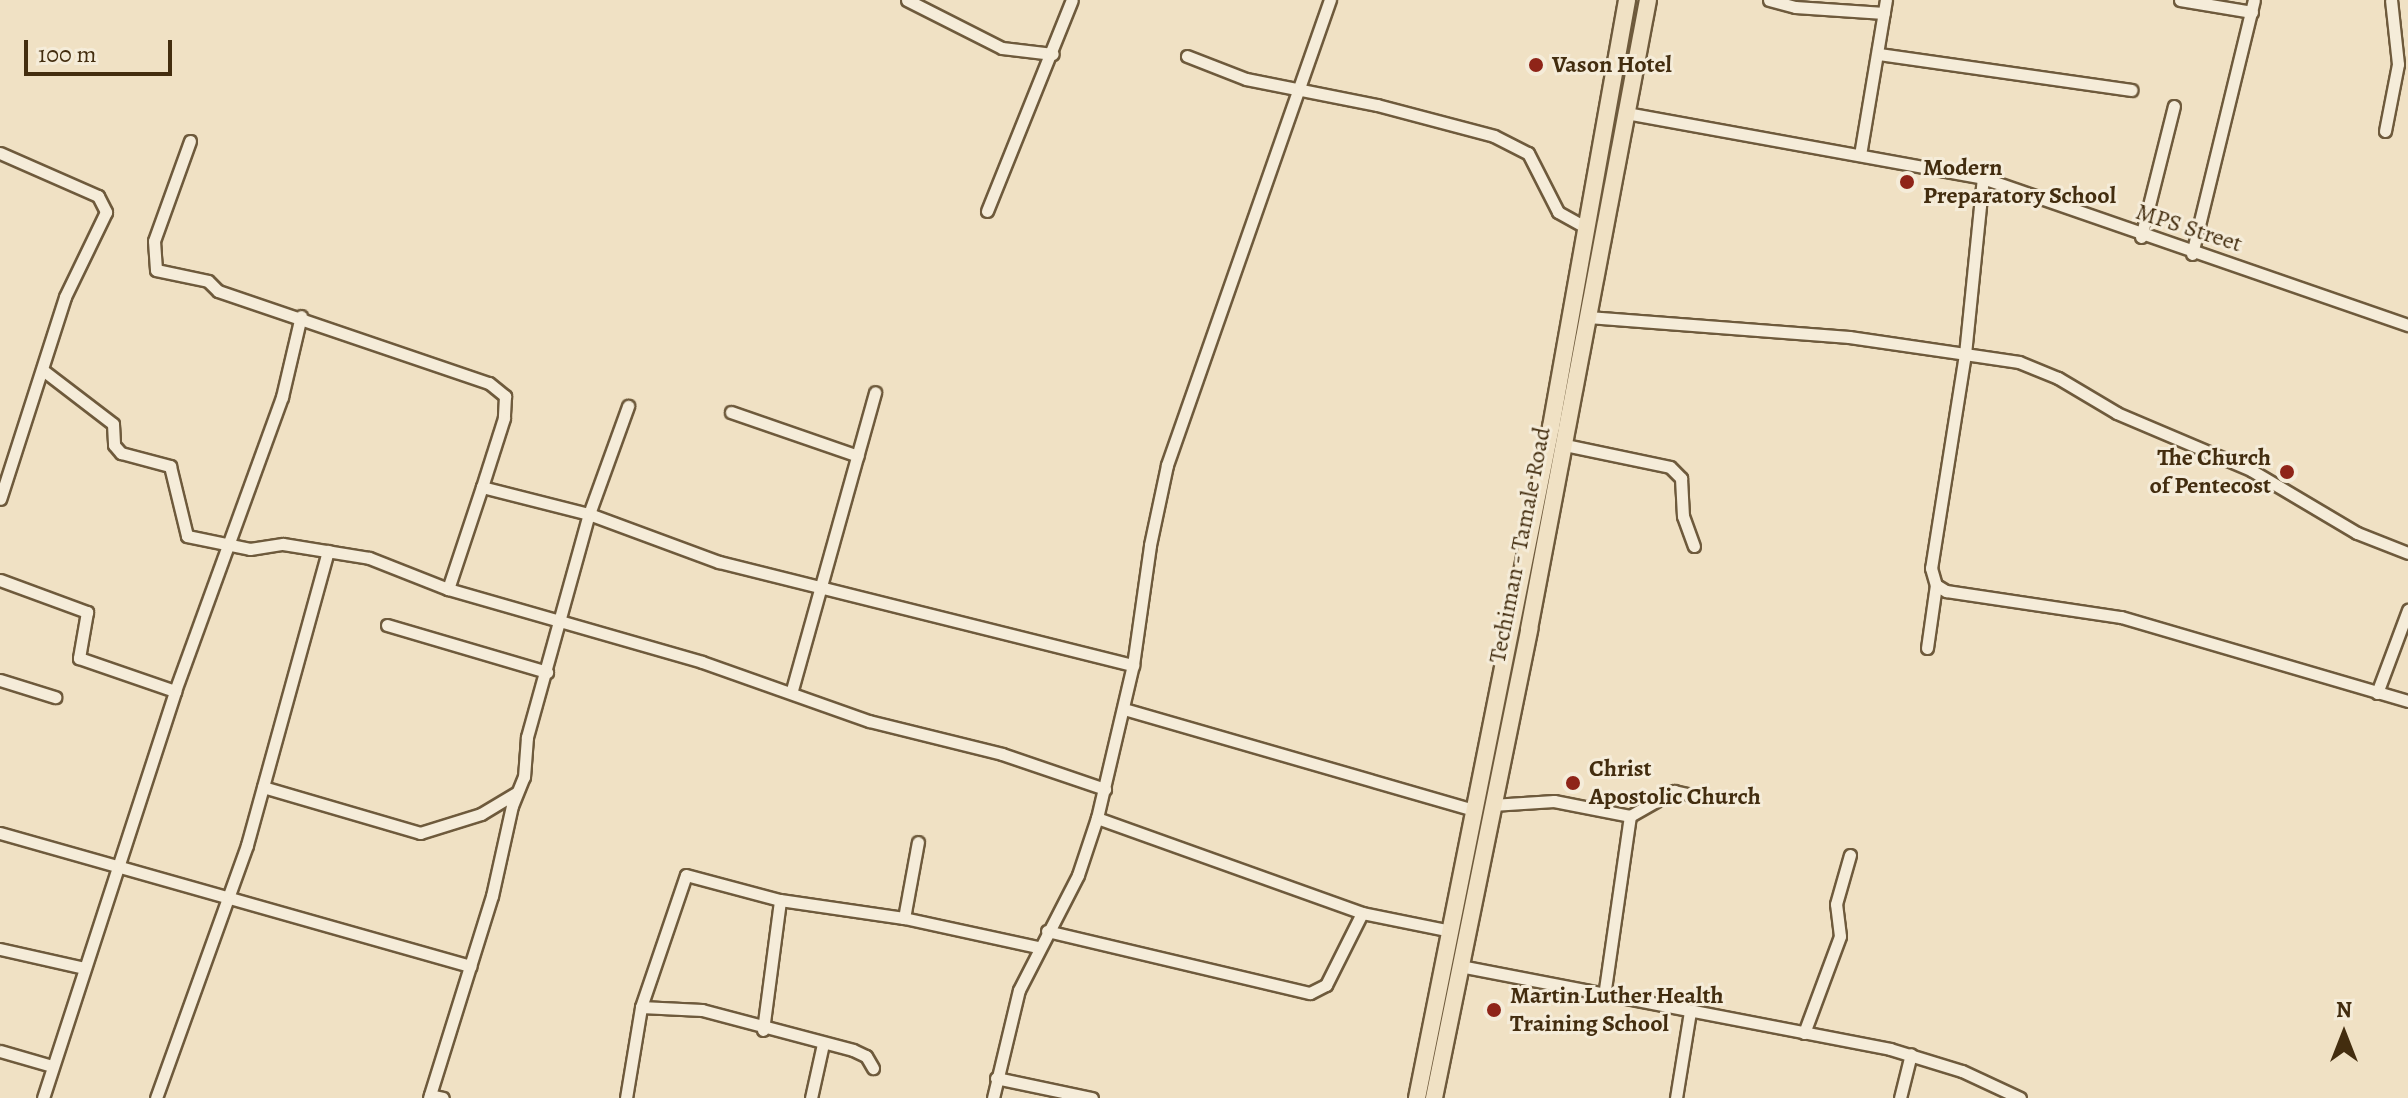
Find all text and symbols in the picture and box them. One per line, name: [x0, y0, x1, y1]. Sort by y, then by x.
scale bar: [28, 24, 176, 74]
text: 100 m: [38, 38, 97, 70]
place label: Vason Hotel: [1552, 51, 1672, 79]
marker: Vason Hotel: [1527, 56, 1545, 74]
place label: Modern Preparatory School: [1923, 154, 2116, 210]
marker: Modern Preparatory School: [1898, 173, 1916, 191]
street label: MPS Street: [2132, 197, 2246, 259]
street label: Techiman - Tamale Road: [1483, 424, 1557, 666]
place label: The Church of Pentecost: [2149, 444, 2271, 500]
marker: The Church of Pentecost: [2278, 463, 2296, 481]
place label: Christ Apostolic Church: [1589, 755, 1761, 811]
marker: Christ Apostolic Church: [1564, 774, 1582, 792]
place label: Martin Luther Health Training School: [1510, 982, 1723, 1038]
north arrow: [2304, 994, 2384, 1074]
text: N: [2336, 995, 2352, 1025]
marker: Martin Luther Health Training School: [1485, 1001, 1503, 1019]

